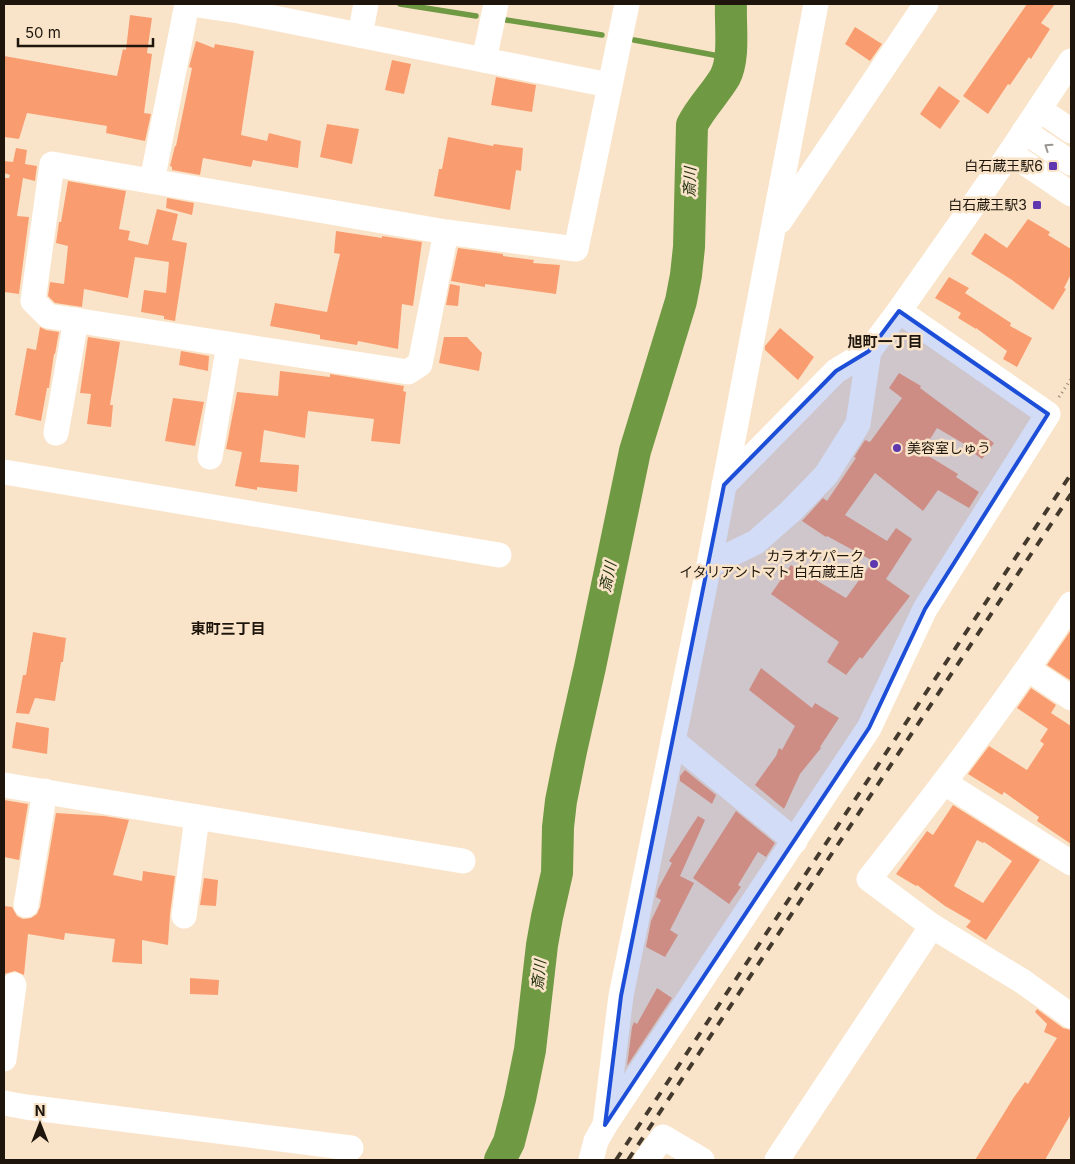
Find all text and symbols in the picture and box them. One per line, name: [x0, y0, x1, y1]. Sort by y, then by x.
scale bar: [18, 15, 152, 47]
text: 50 m: [25, 23, 61, 42]
one-way arrow: [1044, 144, 1053, 153]
place label: 白石蔵王駅6: [964, 157, 1043, 174]
marker: 白石蔵王駅6: [1047, 160, 1059, 172]
water label: 斎川: [679, 165, 700, 197]
place label: 白石蔵王駅3: [948, 196, 1027, 213]
marker: 白石蔵王駅3: [1031, 199, 1043, 211]
district label: 旭町一丁目: [847, 332, 923, 351]
place label: 美容室しゅう: [907, 439, 991, 456]
marker: 美容室しゅう: [891, 442, 903, 454]
place label: カラオケパーク イタリアントマト 白石蔵王店: [679, 547, 864, 580]
water label: 斎川: [595, 558, 620, 594]
marker: カラオケパーク イタリアントマト 白石蔵王店: [868, 558, 880, 570]
district label: 東町三丁目: [190, 619, 266, 638]
water label: 斎川: [527, 957, 550, 991]
north arrow: [15, 1099, 65, 1149]
text: N: [35, 1102, 45, 1119]

